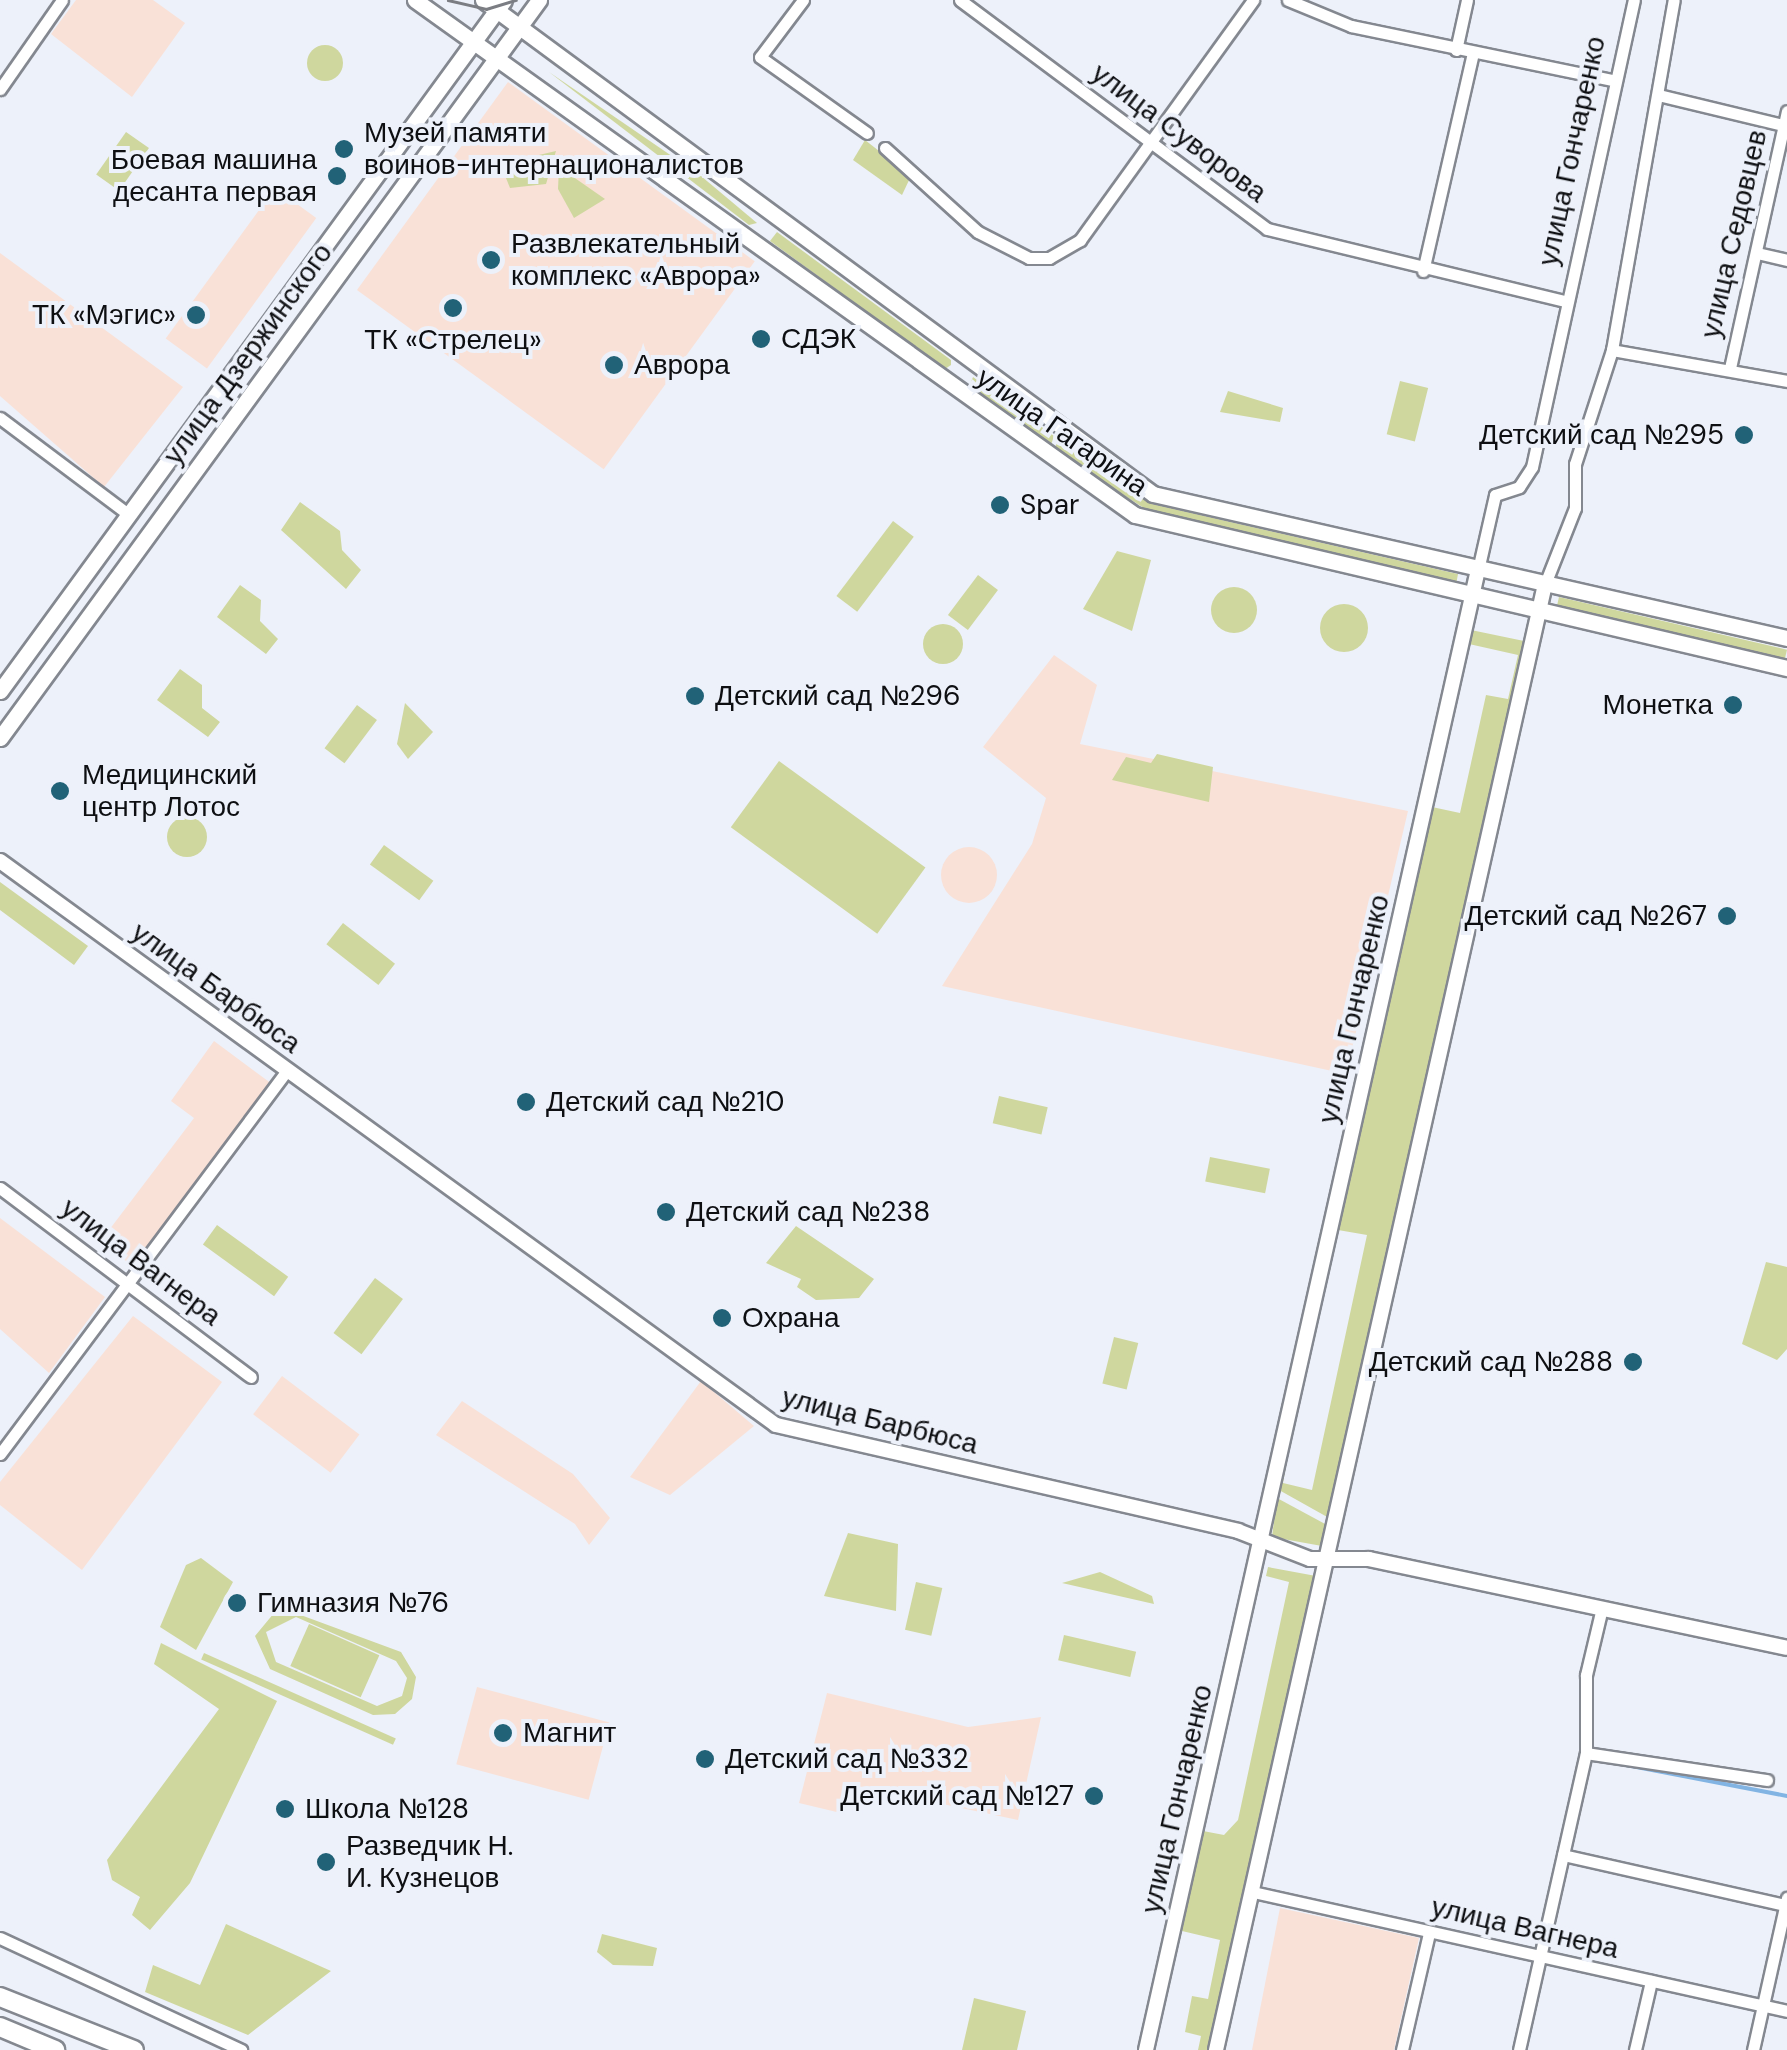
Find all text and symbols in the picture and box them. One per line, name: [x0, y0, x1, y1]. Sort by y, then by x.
street label: улица Гончаренко: [1531, 33, 1613, 269]
street label: улица Суворова: [1085, 56, 1273, 210]
place label: Музей памяти воинов-интернационалистов: [364, 116, 744, 182]
street label: улица Седовцев: [1694, 127, 1774, 341]
marker: Музей памяти воинов-интернационалистов: [333, 138, 355, 160]
place label: Боевая машина десанта первая: [111, 143, 317, 209]
marker: Боевая машина десанта первая: [326, 165, 348, 187]
place label: Развлекательный комплекс «Аврора»: [511, 227, 761, 293]
street label: улица Дзержинского: [156, 237, 340, 471]
marker: Развлекательный комплекс «Аврора»: [480, 249, 502, 271]
marker: ТК «Стрелец»: [442, 297, 464, 319]
place label: ТК «Мэгис»: [32, 298, 176, 332]
marker: ТК «Мэгис»: [185, 304, 207, 326]
place label: СДЭК: [781, 322, 856, 356]
place label: ТК «Стрелец»: [364, 323, 542, 357]
marker: СДЭК: [750, 328, 772, 350]
place label: Аврора: [634, 348, 730, 382]
marker: Аврора: [603, 354, 625, 376]
street label: улица Гагарина: [970, 361, 1154, 503]
place label: Детский сад №295: [1479, 418, 1724, 452]
marker: Детский сад №295: [1733, 424, 1755, 446]
place label: Spar: [1020, 488, 1079, 522]
marker: Spar: [989, 494, 1011, 516]
place label: Детский сад №296: [715, 679, 961, 713]
marker: Детский сад №296: [684, 685, 706, 707]
place label: Монетка: [1602, 688, 1713, 722]
marker: Монетка: [1722, 694, 1744, 716]
place label: Медицинский центр Лотос: [82, 758, 257, 824]
marker: Медицинский центр Лотос: [47, 778, 73, 804]
street label: улица Гончаренко: [1311, 891, 1397, 1127]
place label: Детский сад №267: [1465, 899, 1707, 933]
marker: Детский сад №267: [1716, 905, 1738, 927]
street label: улица Барбюса: [125, 915, 307, 1061]
place label: Детский сад №210: [546, 1085, 785, 1119]
marker: Детский сад №210: [515, 1091, 537, 1113]
street label: улица Вагнера: [55, 1191, 227, 1333]
place label: Детский сад №238: [686, 1195, 930, 1229]
marker: Детский сад №238: [655, 1201, 677, 1223]
place label: Охрана: [742, 1301, 840, 1335]
marker: Охрана: [711, 1307, 733, 1329]
place label: Детский сад №288: [1369, 1345, 1613, 1379]
marker: Детский сад №288: [1622, 1351, 1644, 1373]
street label: улица Барбюса: [779, 1380, 981, 1462]
place label: Гимназия №76: [257, 1586, 449, 1620]
marker: Гимназия №76: [226, 1592, 248, 1614]
street label: улица Гончаренко: [1134, 1681, 1220, 1917]
place label: Магнит: [523, 1716, 616, 1750]
marker: Магнит: [492, 1722, 514, 1744]
place label: Детский сад №332: [725, 1742, 969, 1776]
marker: Детский сад №332: [694, 1748, 716, 1770]
place label: Детский сад №127: [840, 1779, 1074, 1813]
marker: Детский сад №127: [1083, 1785, 1105, 1807]
place label: Школа №128: [305, 1792, 469, 1826]
marker: Школа №128: [274, 1798, 296, 1820]
place label: Разведчик Н. И. Кузнецов: [346, 1829, 513, 1895]
marker: Разведчик Н. И. Кузнецов: [315, 1851, 337, 1873]
street label: улица Вагнера: [1428, 1890, 1622, 1966]

